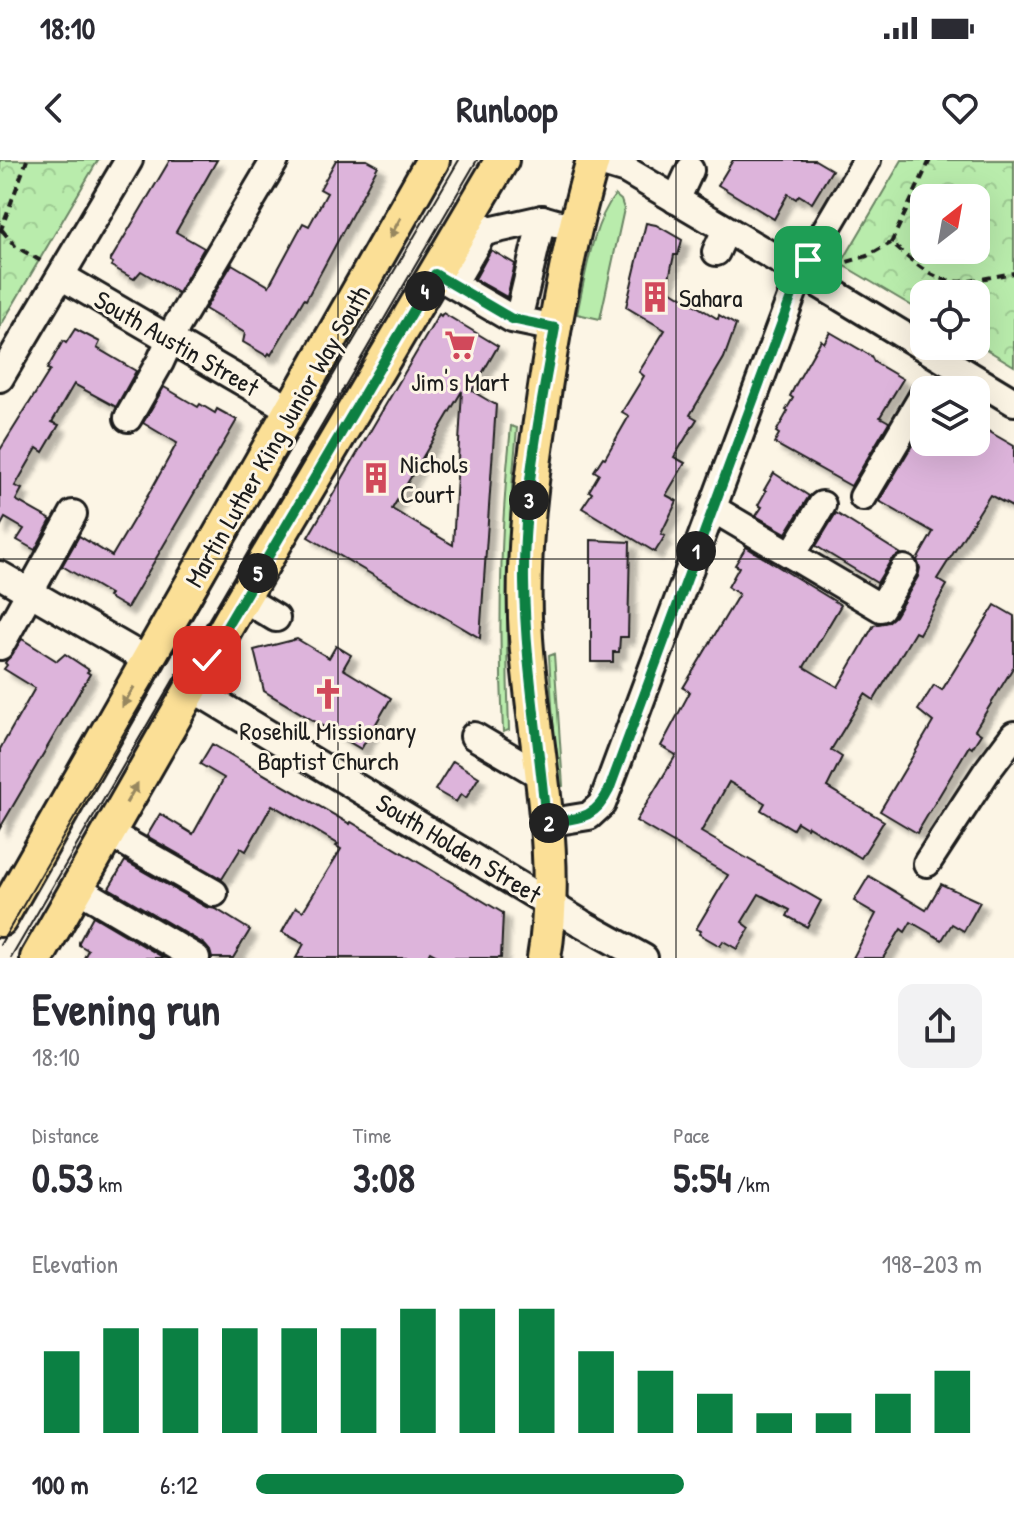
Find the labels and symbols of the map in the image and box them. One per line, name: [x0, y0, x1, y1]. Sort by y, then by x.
north arrow: [910, 184, 990, 264]
one-way arrow: [388, 217, 402, 239]
pin: [774, 226, 842, 294]
pin: 4: [405, 271, 445, 311]
street label: Martin Luther King Junior Way South: [176, 279, 378, 593]
building icon: Sahara: [638, 280, 672, 314]
place label: Sahara: [679, 280, 742, 315]
street label: South Austin Street: [88, 282, 267, 405]
supermarket icon: Jim's Mart: [443, 328, 477, 362]
place label: Jim's Mart: [411, 364, 510, 399]
place label: Nichols Court: [400, 446, 468, 511]
building icon: Nichols Court: [359, 461, 393, 495]
pin: 3: [509, 480, 549, 520]
pin: 1: [676, 531, 716, 571]
pin: 5: [238, 553, 278, 593]
pin: [173, 626, 241, 694]
church icon: Rosehill Missionary Baptist Church: [311, 677, 345, 711]
one-way arrow: [121, 686, 135, 709]
place label: Rosehill Missionary Baptist Church: [239, 713, 417, 778]
one-way arrow: [125, 782, 139, 804]
street label: South Holden Street: [370, 785, 549, 912]
pin: 2: [529, 803, 569, 843]

